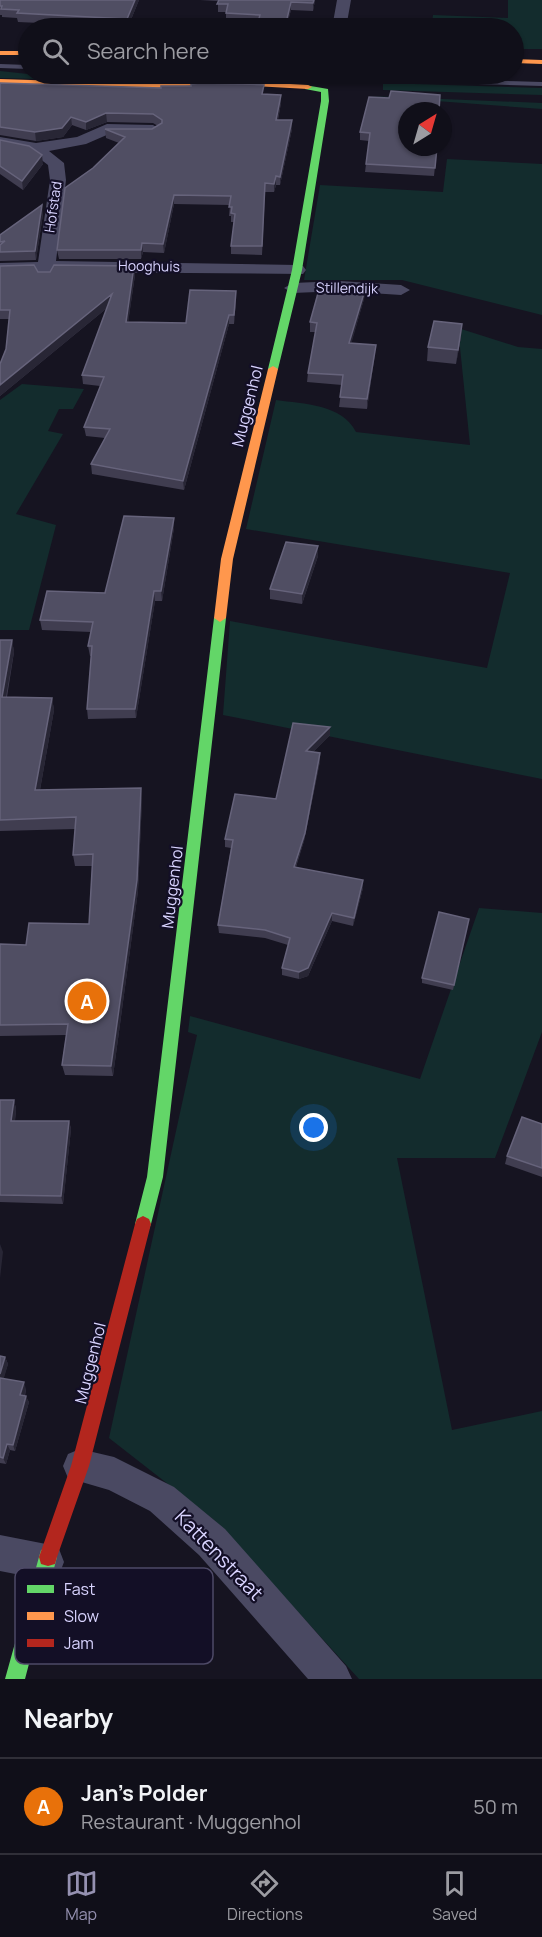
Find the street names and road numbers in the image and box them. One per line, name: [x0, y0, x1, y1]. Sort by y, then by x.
street label: Hofstad: [39, 180, 66, 234]
street label: Hooghuis: [118, 255, 180, 276]
street label: Stillendijk: [316, 277, 379, 298]
street label: Muggenhol: [226, 363, 268, 449]
street label: Muggenhol: [156, 844, 188, 930]
street label: Muggenhol: [69, 1320, 111, 1406]
street label: Kattenstraat: [169, 1503, 270, 1606]

